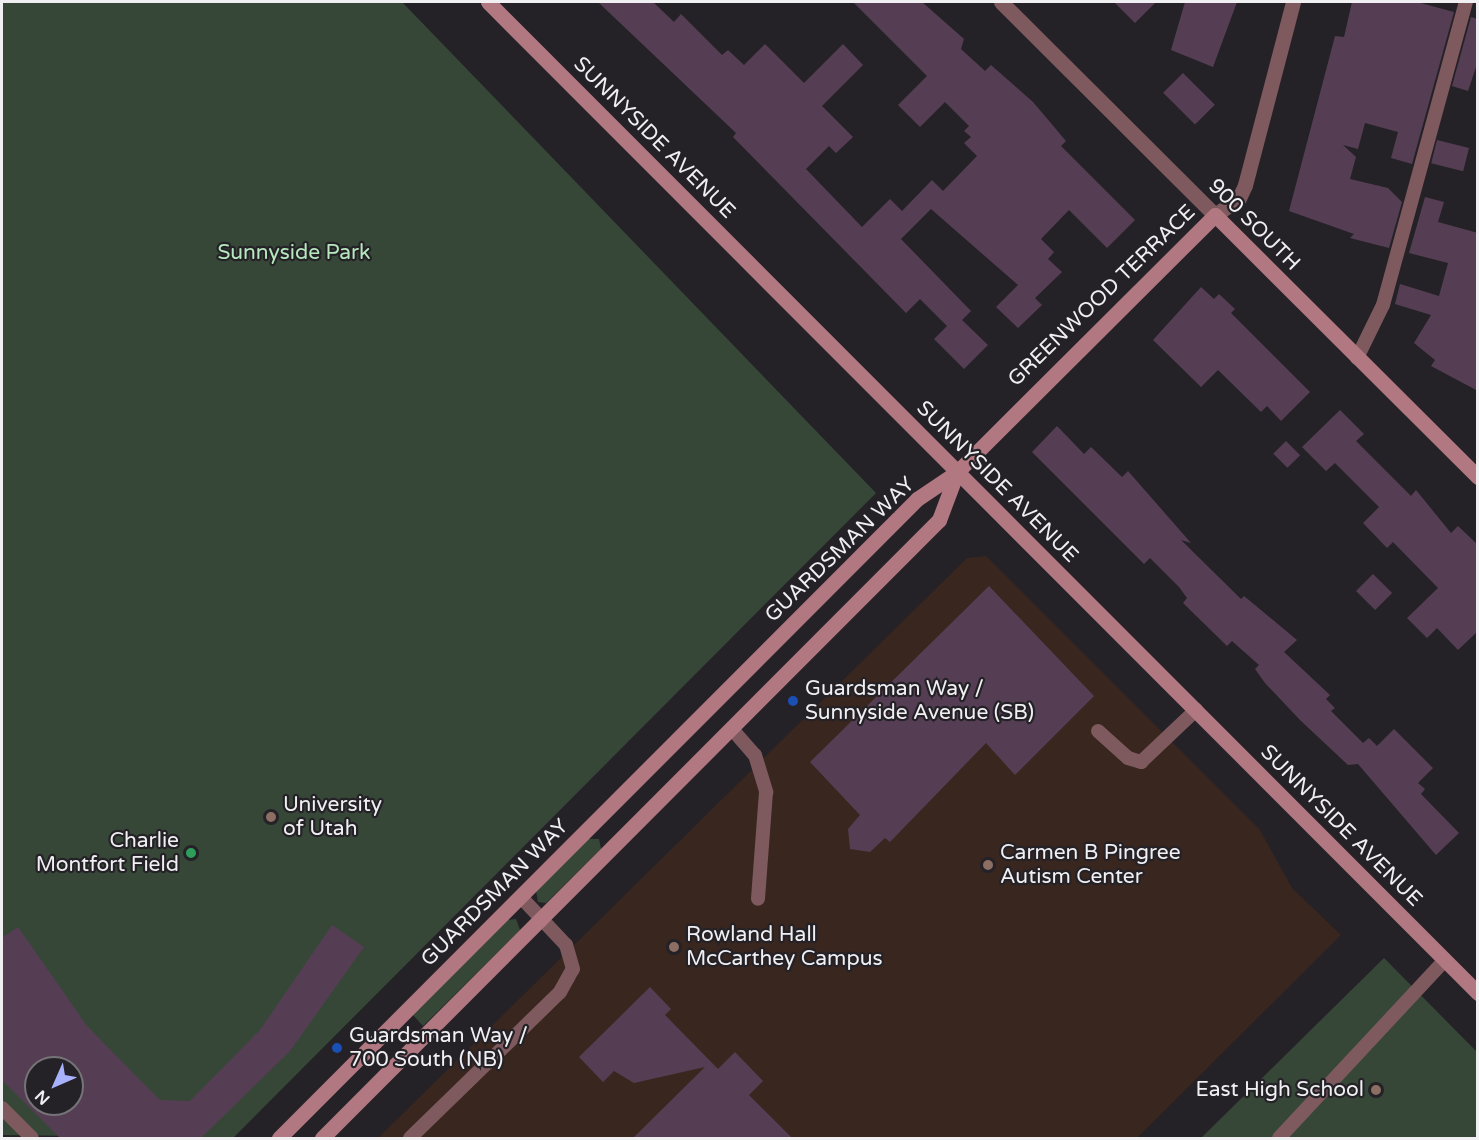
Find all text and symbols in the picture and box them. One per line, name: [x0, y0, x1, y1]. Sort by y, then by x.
street label: SUNNYSIDE AVENUE: [568, 52, 740, 224]
street label: 900 SOUTH: [1203, 174, 1305, 276]
street label: GREENWOOD TERRACE: [1003, 200, 1201, 392]
park label: Sunnyside Park: [218, 240, 370, 266]
street label: SUNNYSIDE AVENUE: [911, 396, 1083, 568]
street label: GUARDSMAN WAY: [760, 472, 920, 628]
place label: Guardsman Way / Sunnyside Avenue (SB): [805, 676, 1034, 726]
marker: Guardsman Way / Sunnyside Avenue (SB): [786, 694, 800, 708]
street label: SUNNYSIDE AVENUE: [1255, 740, 1427, 912]
place label: University of Utah: [283, 792, 382, 842]
marker: University of Utah: [264, 810, 278, 824]
street label: GUARDSMAN WAY: [416, 814, 574, 972]
place label: Charlie Montfort Field: [36, 828, 179, 878]
place label: Carmen B Pingree Autism Center: [1000, 840, 1181, 890]
marker: Charlie Montfort Field: [184, 846, 198, 860]
marker: Carmen B Pingree Autism Center: [981, 858, 995, 872]
place label: Rowland Hall McCarthey Campus: [686, 922, 883, 972]
marker: Rowland Hall McCarthey Campus: [667, 940, 681, 954]
place label: Guardsman Way / 700 South (NB): [349, 1023, 528, 1073]
marker: Guardsman Way / 700 South (NB): [330, 1041, 344, 1055]
north arrow: [24, 1056, 84, 1116]
place label: East High School: [1195, 1077, 1364, 1103]
marker: East High School: [1369, 1083, 1383, 1097]
text: N: [31, 1086, 54, 1109]

